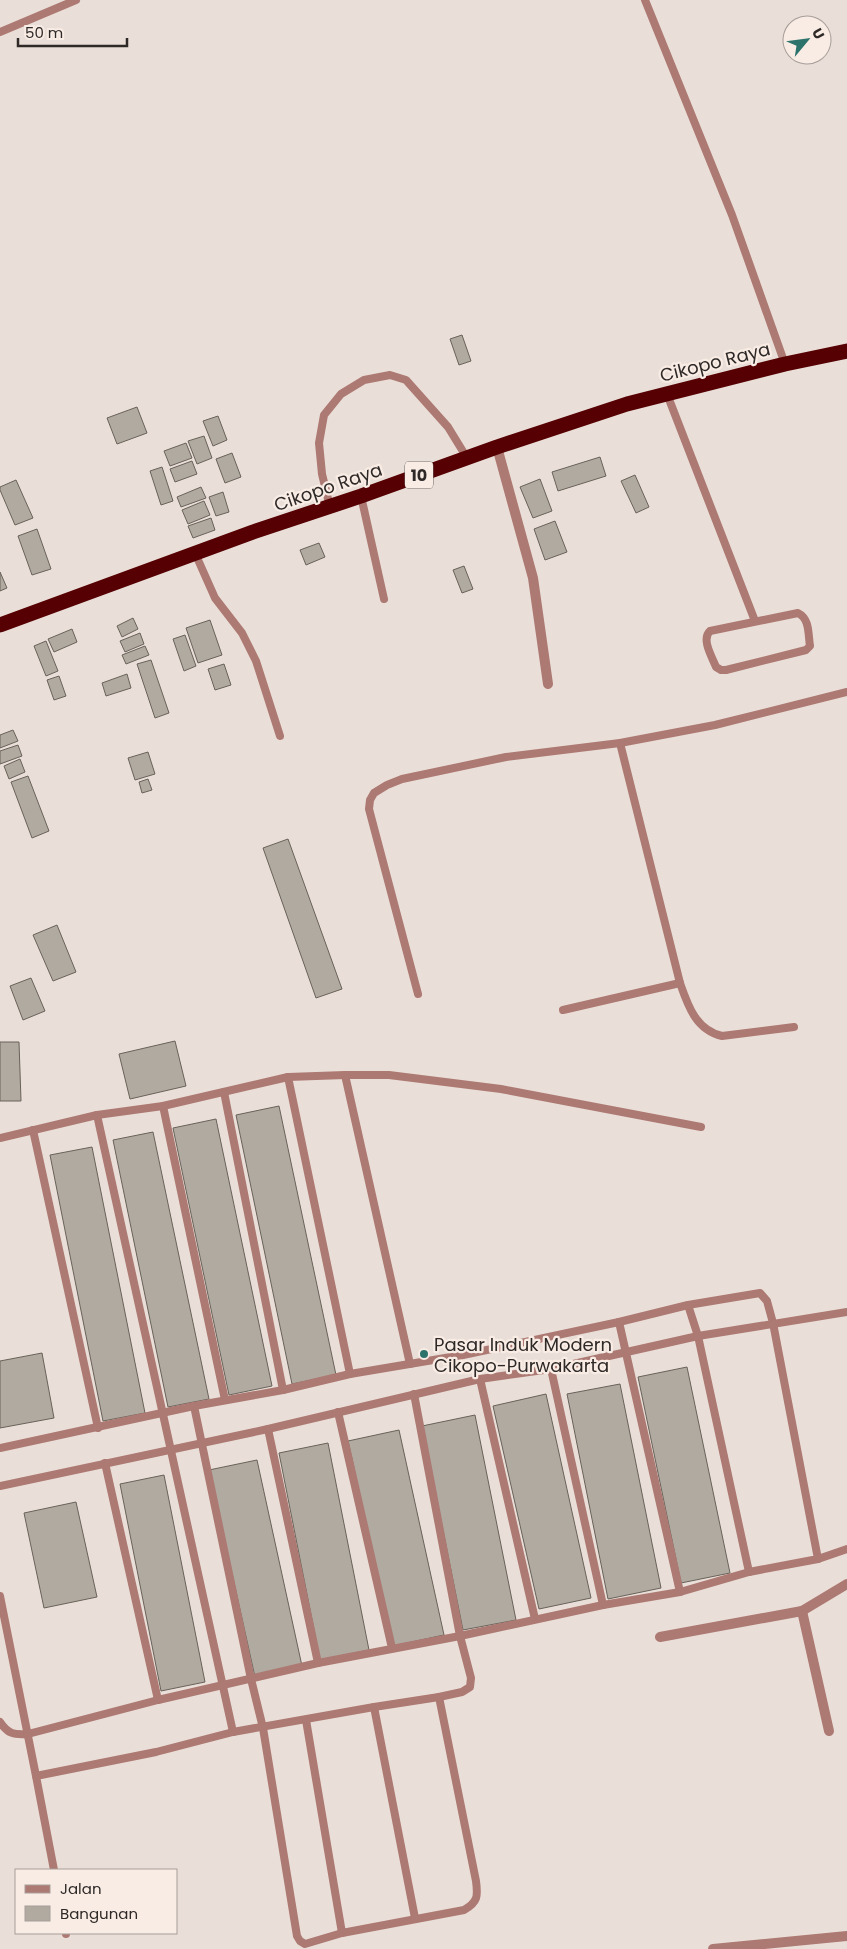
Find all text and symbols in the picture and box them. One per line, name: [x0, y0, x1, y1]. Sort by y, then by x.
scale bar: [18, 15, 126, 47]
north arrow: [782, 15, 832, 65]
text: 50 m: [25, 22, 63, 43]
text: U: [807, 25, 830, 43]
street label: Cikopo Raya: [657, 336, 773, 388]
street label: Cikopo Raya: [270, 457, 386, 517]
road number: 10: [405, 462, 433, 488]
place label: Pasar Induk Modern Cikopo-Purwakarta: [434, 1332, 612, 1378]
marker: Pasar Induk Modern Cikopo-Purwakarta: [418, 1348, 430, 1360]
legend: [15, 1869, 178, 1934]
text: Jalan: [60, 1878, 102, 1899]
text: Bangunan: [60, 1903, 138, 1924]

